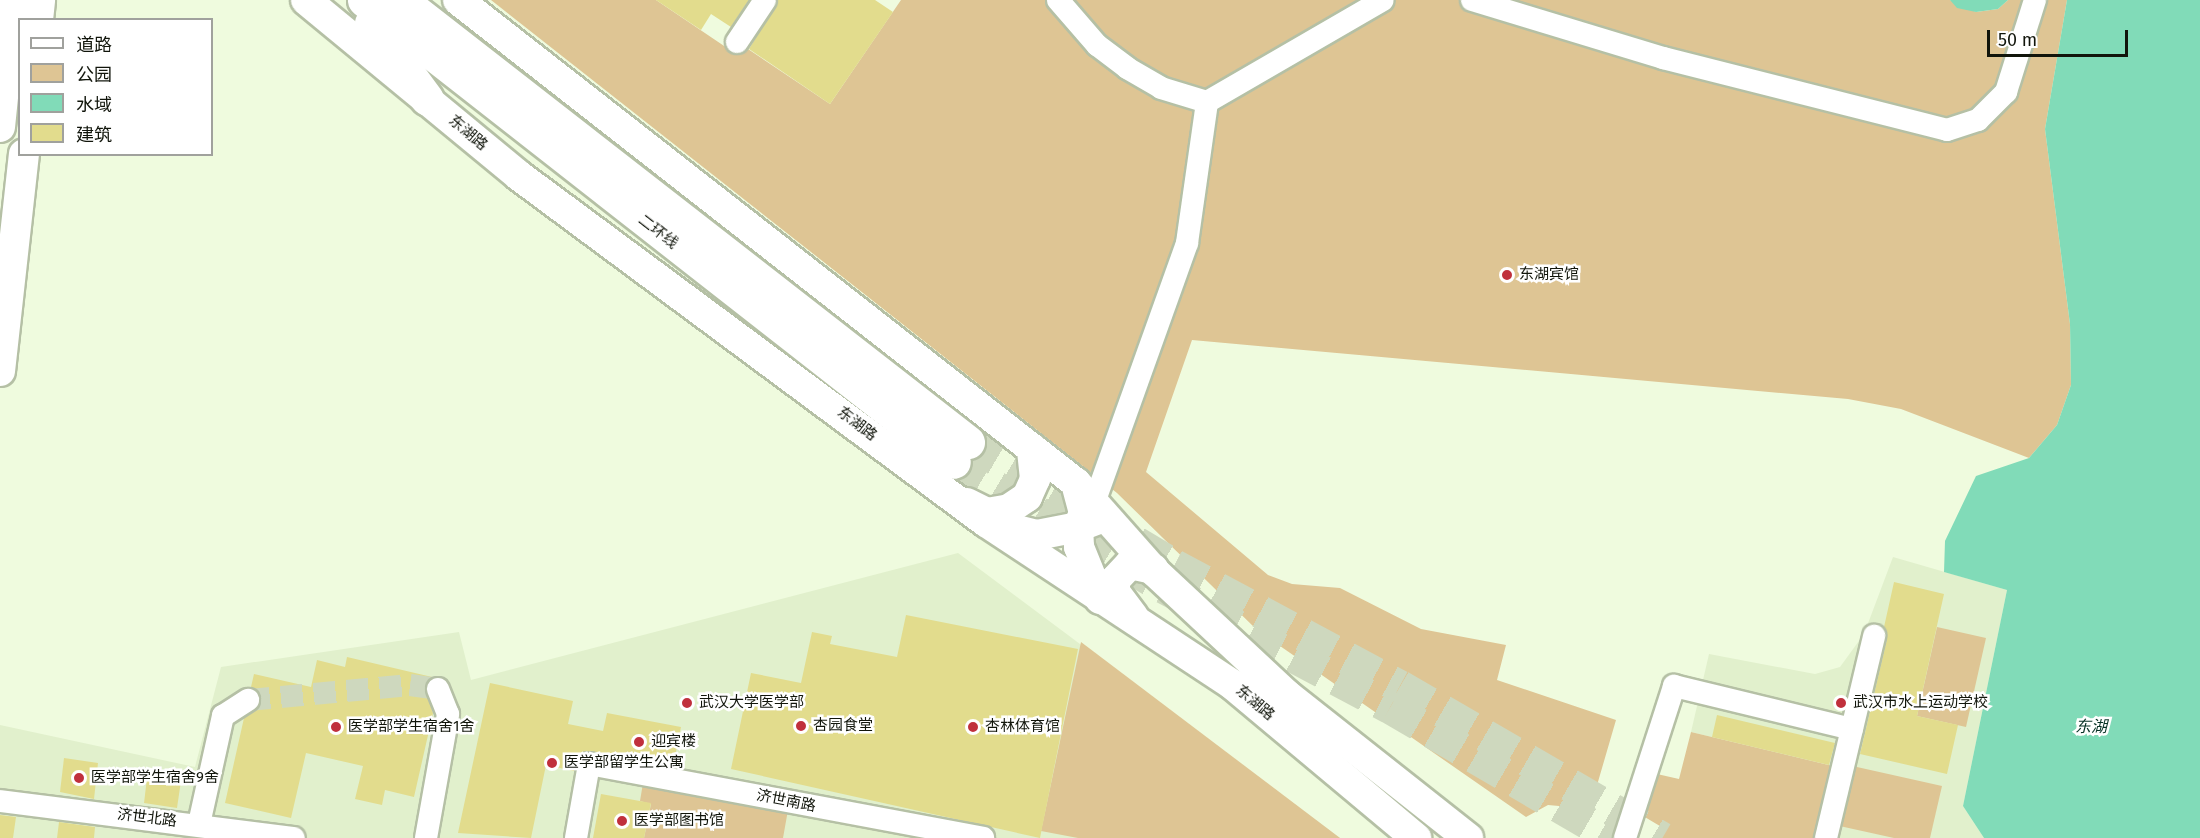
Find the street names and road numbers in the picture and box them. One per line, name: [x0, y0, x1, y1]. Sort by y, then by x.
street label: 东湖路: [445, 112, 491, 154]
street label: 二环线: [635, 211, 681, 253]
street label: 东湖路: [834, 403, 880, 445]
street label: 东湖路: [1232, 682, 1278, 724]
street label: 济世南路: [755, 786, 817, 816]
street label: 济世北路: [116, 805, 178, 831]

